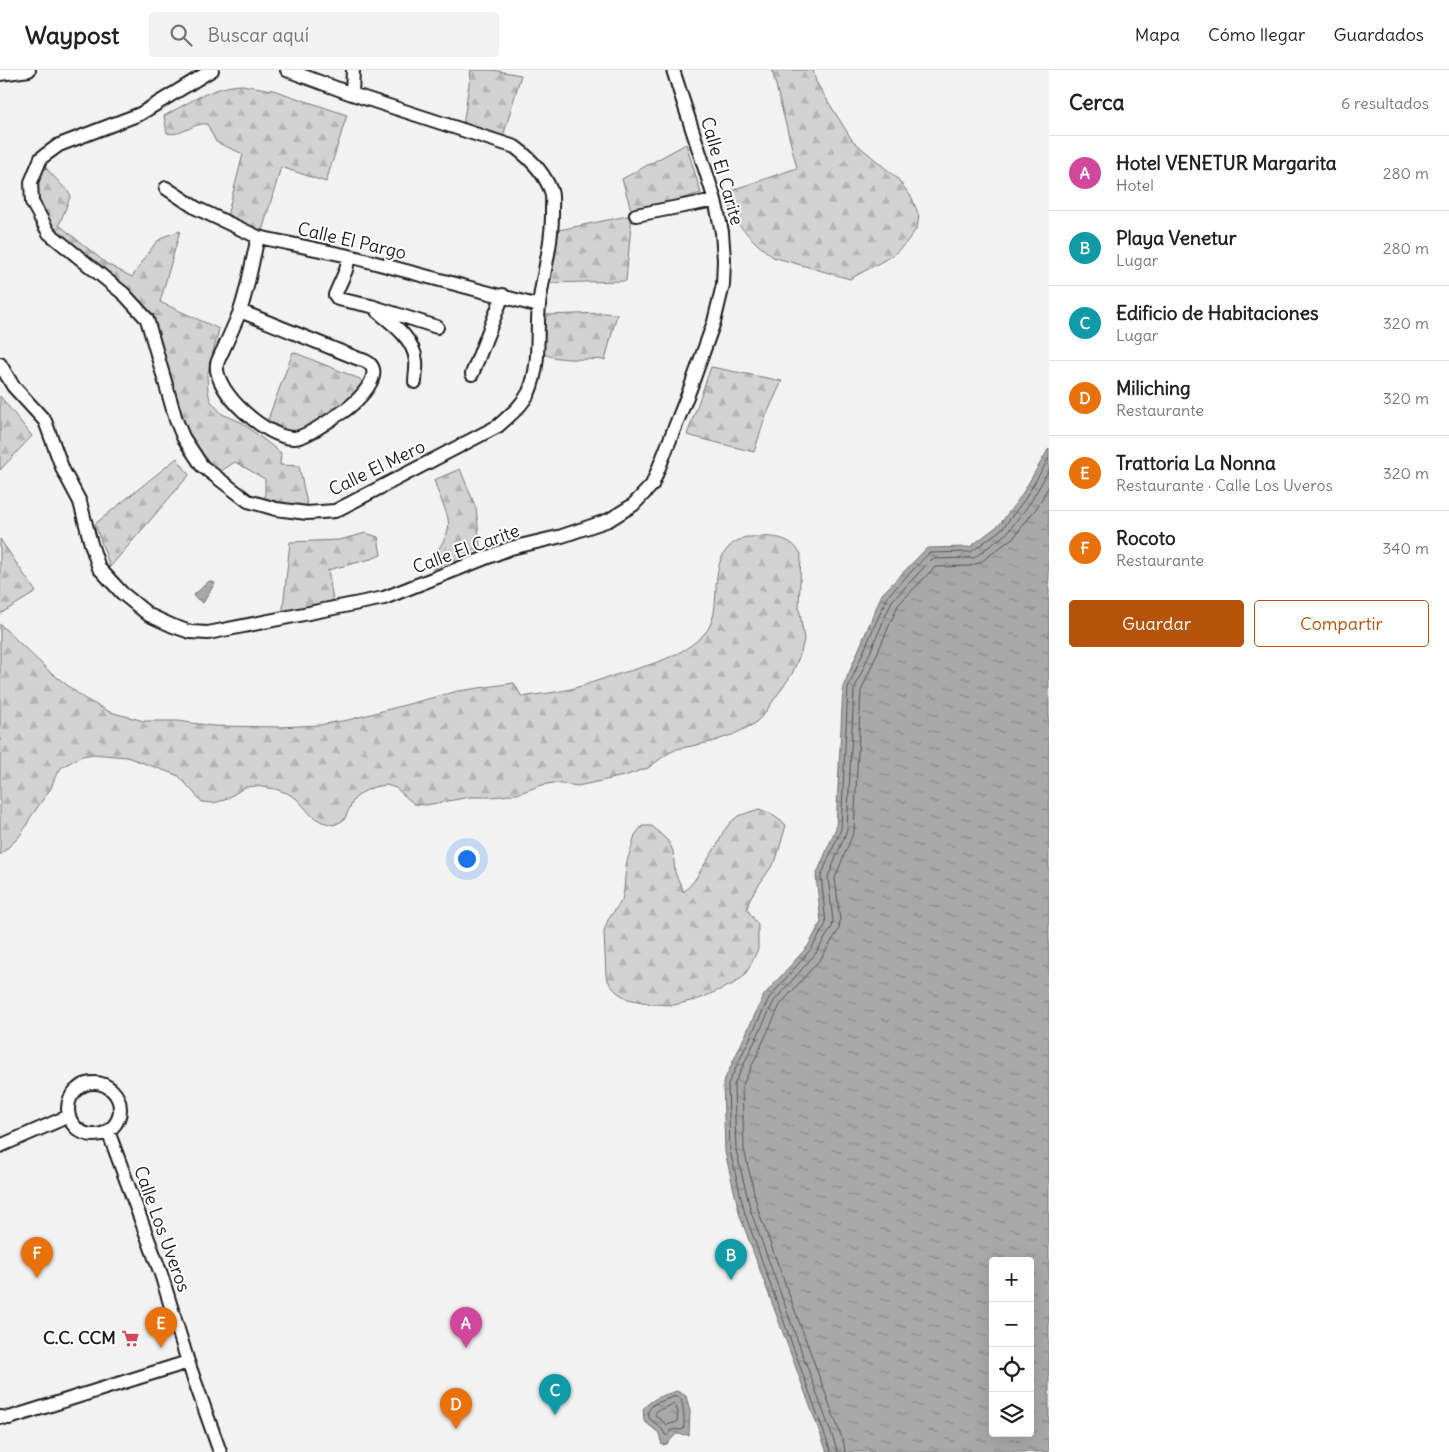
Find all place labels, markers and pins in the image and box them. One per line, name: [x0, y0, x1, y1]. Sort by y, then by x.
pin: F: [21, 1237, 53, 1278]
pin: B: [715, 1239, 747, 1280]
pin: E: [145, 1307, 177, 1348]
pin: A: [450, 1307, 482, 1348]
place label: C.C. CCM: [43, 1326, 116, 1349]
supermarket icon: C.C. CCM: [120, 1328, 140, 1348]
pin: C: [539, 1374, 571, 1415]
pin: D: [440, 1388, 472, 1429]

